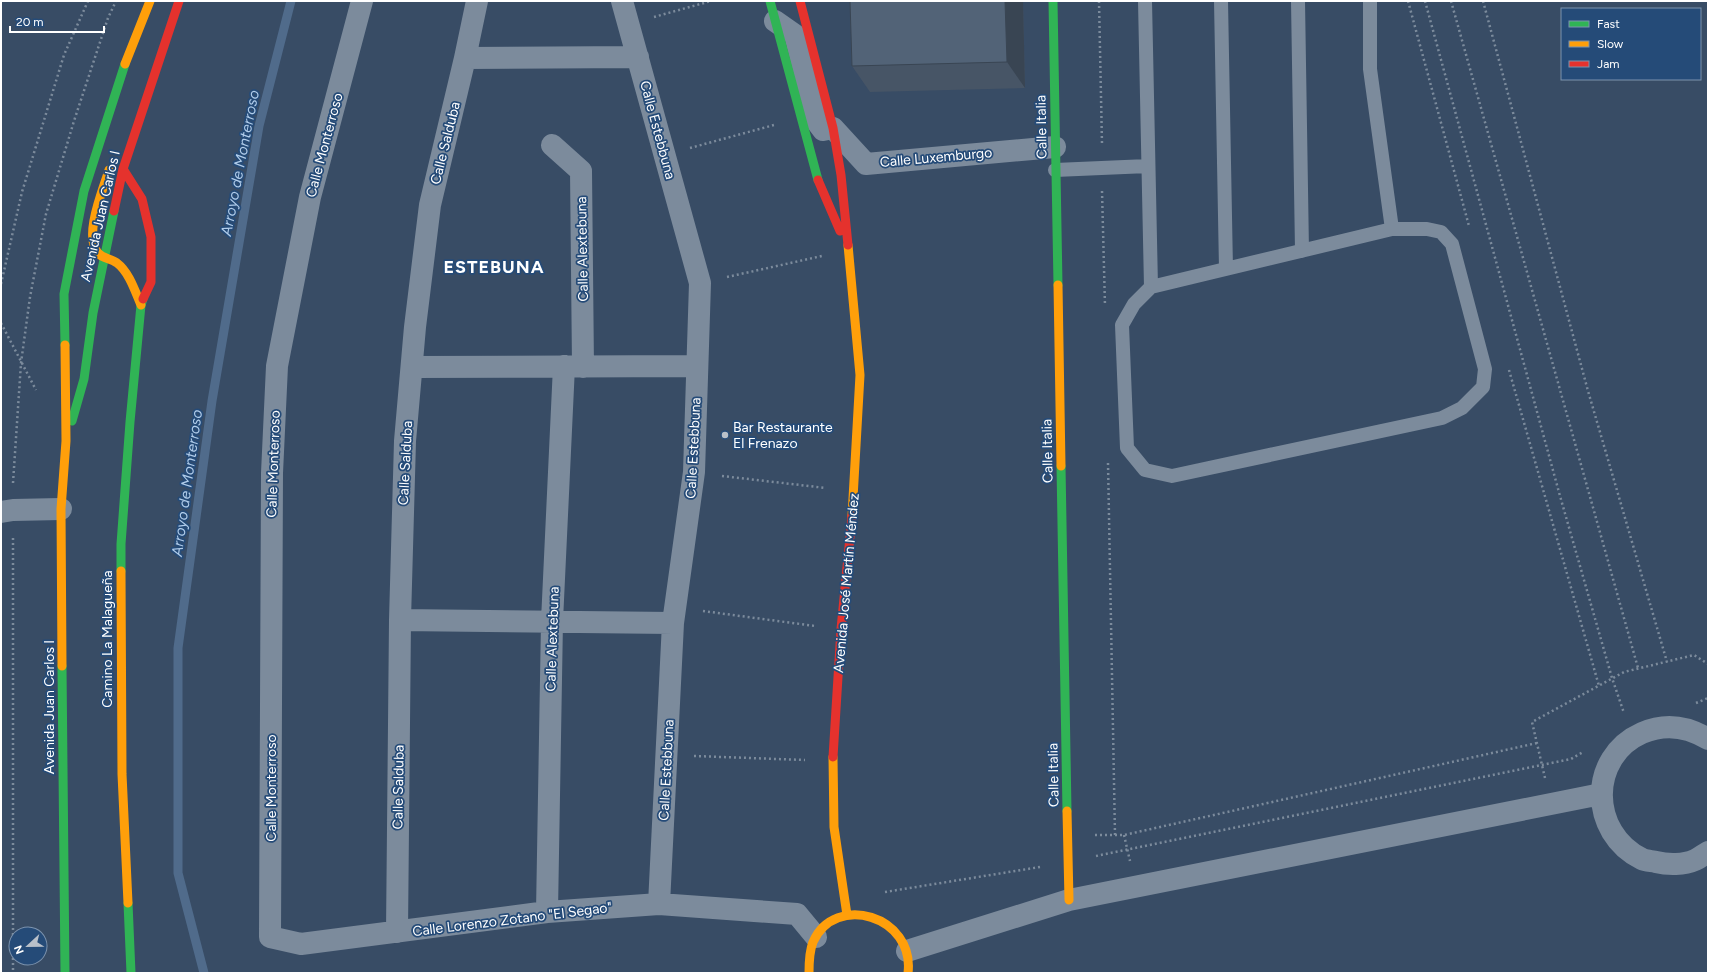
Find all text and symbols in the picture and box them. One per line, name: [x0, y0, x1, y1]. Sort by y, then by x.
scale bar: [10, 8, 104, 34]
legend: [1561, 8, 1701, 80]
text: 20 m: [16, 15, 44, 29]
text: Fast: [1597, 17, 1620, 31]
text: Slow: [1597, 37, 1624, 51]
text: Jam: [1597, 57, 1620, 71]
street label: Calle Estebbuna: [636, 79, 679, 181]
water label: Arroyo de Monterroso: [217, 88, 263, 238]
street label: Calle Monterroso: [302, 91, 347, 199]
street label: Calle Italia: [1032, 95, 1051, 159]
street label: Calle Salduba: [427, 100, 464, 186]
street label: Calle Luxemburgo: [879, 144, 993, 171]
street label: Avenida Juan Carlos I: [77, 149, 124, 283]
street label: Calle Alextebuna: [573, 196, 592, 302]
district label: ESTEBUNA: [443, 256, 545, 278]
street label: Calle Estebbuna: [682, 397, 705, 499]
water label: Arroyo de Monterroso: [168, 408, 206, 559]
street label: Calle Monterroso: [263, 410, 284, 518]
place label: Bar Restaurante El Frenazo: [733, 419, 833, 452]
street label: Calle Italia: [1038, 419, 1057, 483]
street label: Calle Salduba: [395, 420, 416, 506]
marker: Bar Restaurante El Frenazo: [720, 430, 730, 440]
street label: Avenida José Martín Méndez: [830, 492, 863, 674]
street label: Camino La Malagueña: [99, 570, 116, 708]
street label: Calle Alextebuna: [542, 586, 563, 692]
street label: Avenida Juan Carlos I: [41, 640, 58, 774]
street label: Calle Estebbuna: [655, 719, 678, 821]
street label: Calle Monterroso: [263, 734, 280, 842]
street label: Calle Italia: [1044, 743, 1063, 807]
street label: Calle Salduba: [389, 745, 408, 829]
street label: Calle Lorenzo Zotano "El Segao": [411, 899, 613, 940]
north arrow: [8, 926, 48, 966]
text: N: [12, 943, 27, 956]

